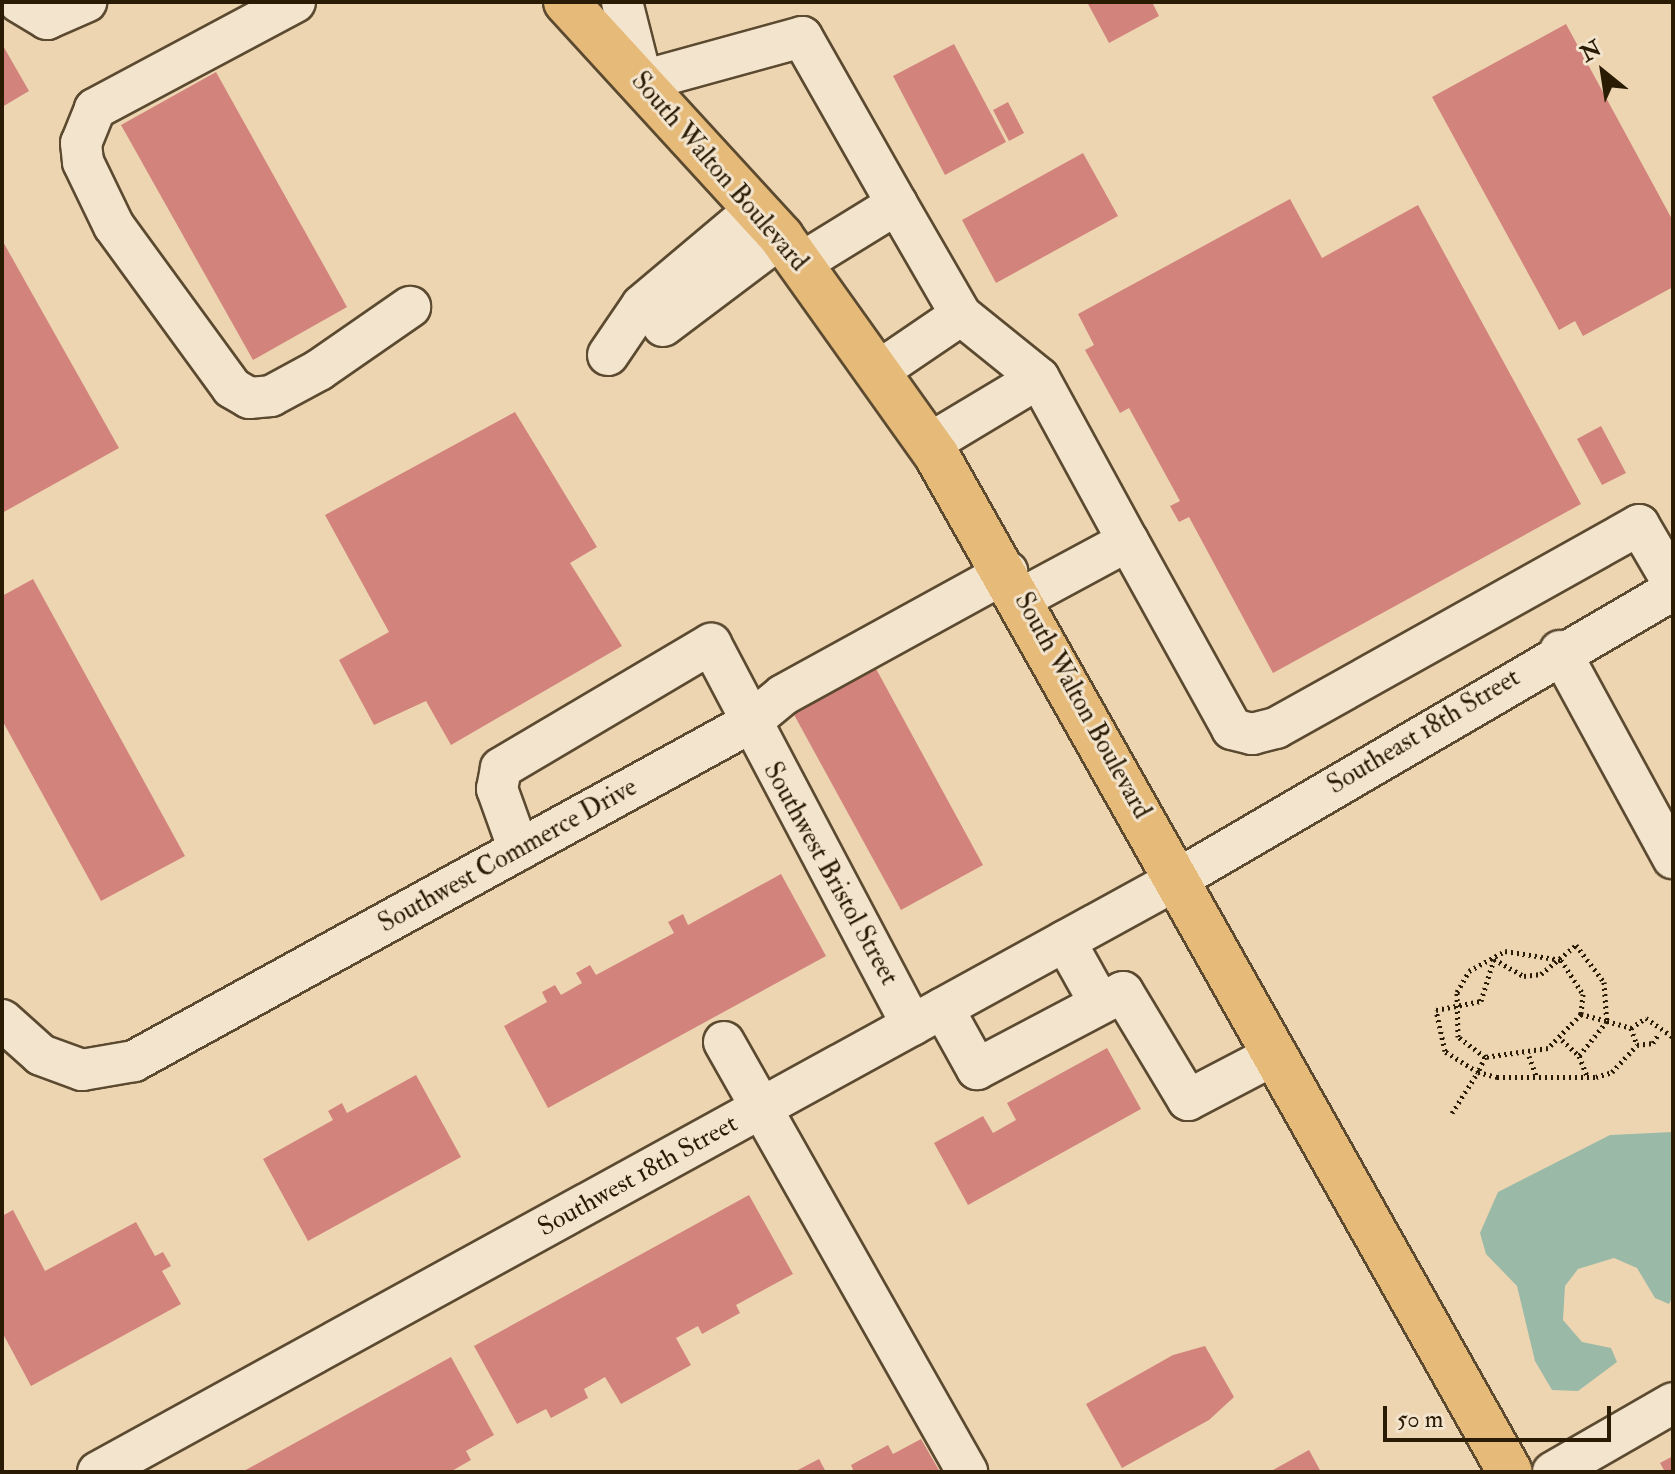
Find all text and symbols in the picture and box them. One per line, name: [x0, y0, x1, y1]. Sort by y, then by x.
north arrow: [1563, 32, 1643, 112]
text: N: [1575, 34, 1607, 68]
street label: South Walton Boulevard: [624, 66, 814, 278]
street label: South Walton Boulevard: [1007, 588, 1157, 824]
street label: Southeast 18th Street: [1322, 662, 1526, 802]
street label: Southwest Bristol Street: [756, 757, 904, 991]
street label: Southwest Commerce Drive: [374, 772, 642, 940]
street label: Southwest 18th Street: [533, 1108, 743, 1244]
scale bar: [1387, 1390, 1615, 1440]
text: 50 m: [1397, 1404, 1443, 1435]

